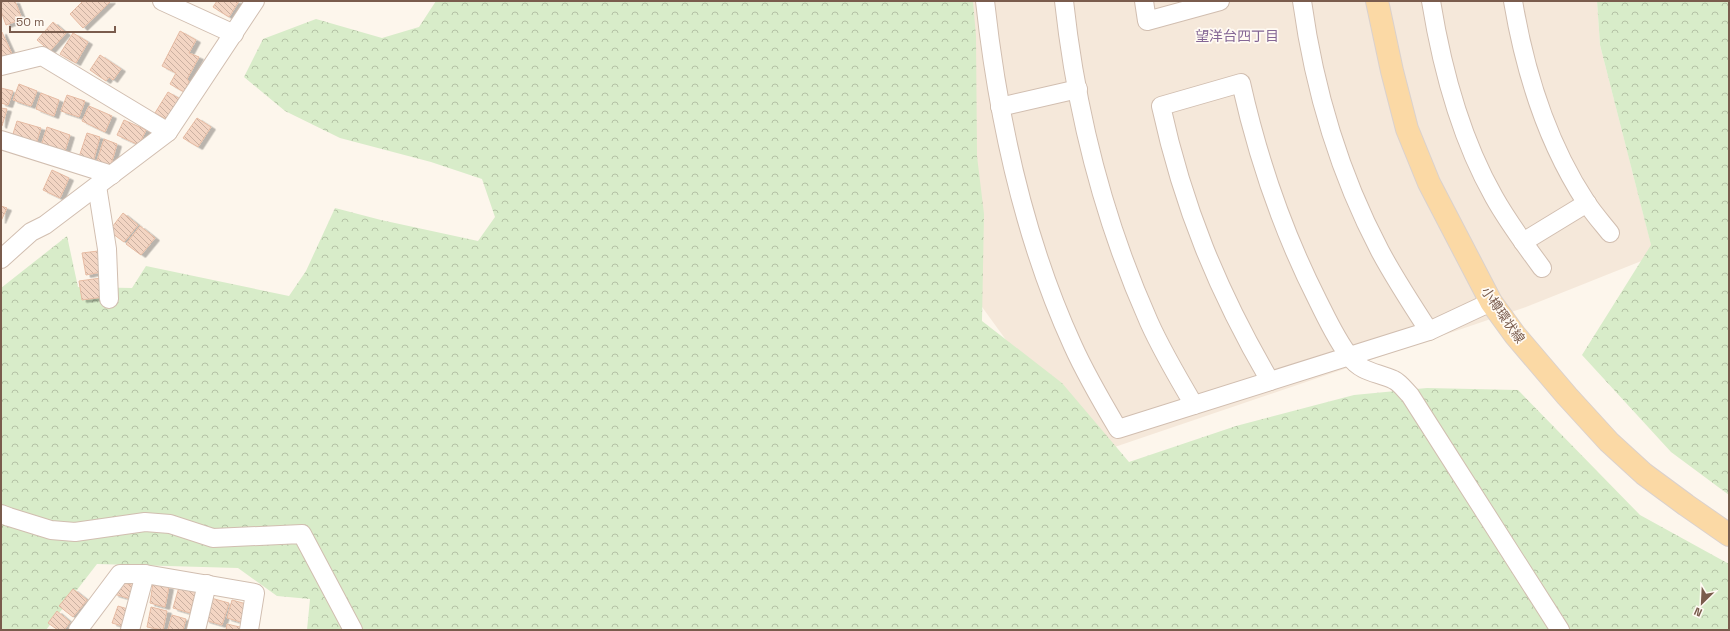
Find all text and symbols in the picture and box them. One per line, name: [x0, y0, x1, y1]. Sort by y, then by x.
scale bar: [10, 8, 115, 34]
text: 50 m: [16, 14, 44, 30]
district label: 望洋台四丁目: [1195, 27, 1279, 45]
street label: 小樽環状線: [1477, 283, 1529, 347]
north arrow: [1682, 583, 1722, 623]
text: N: [1692, 604, 1704, 620]

